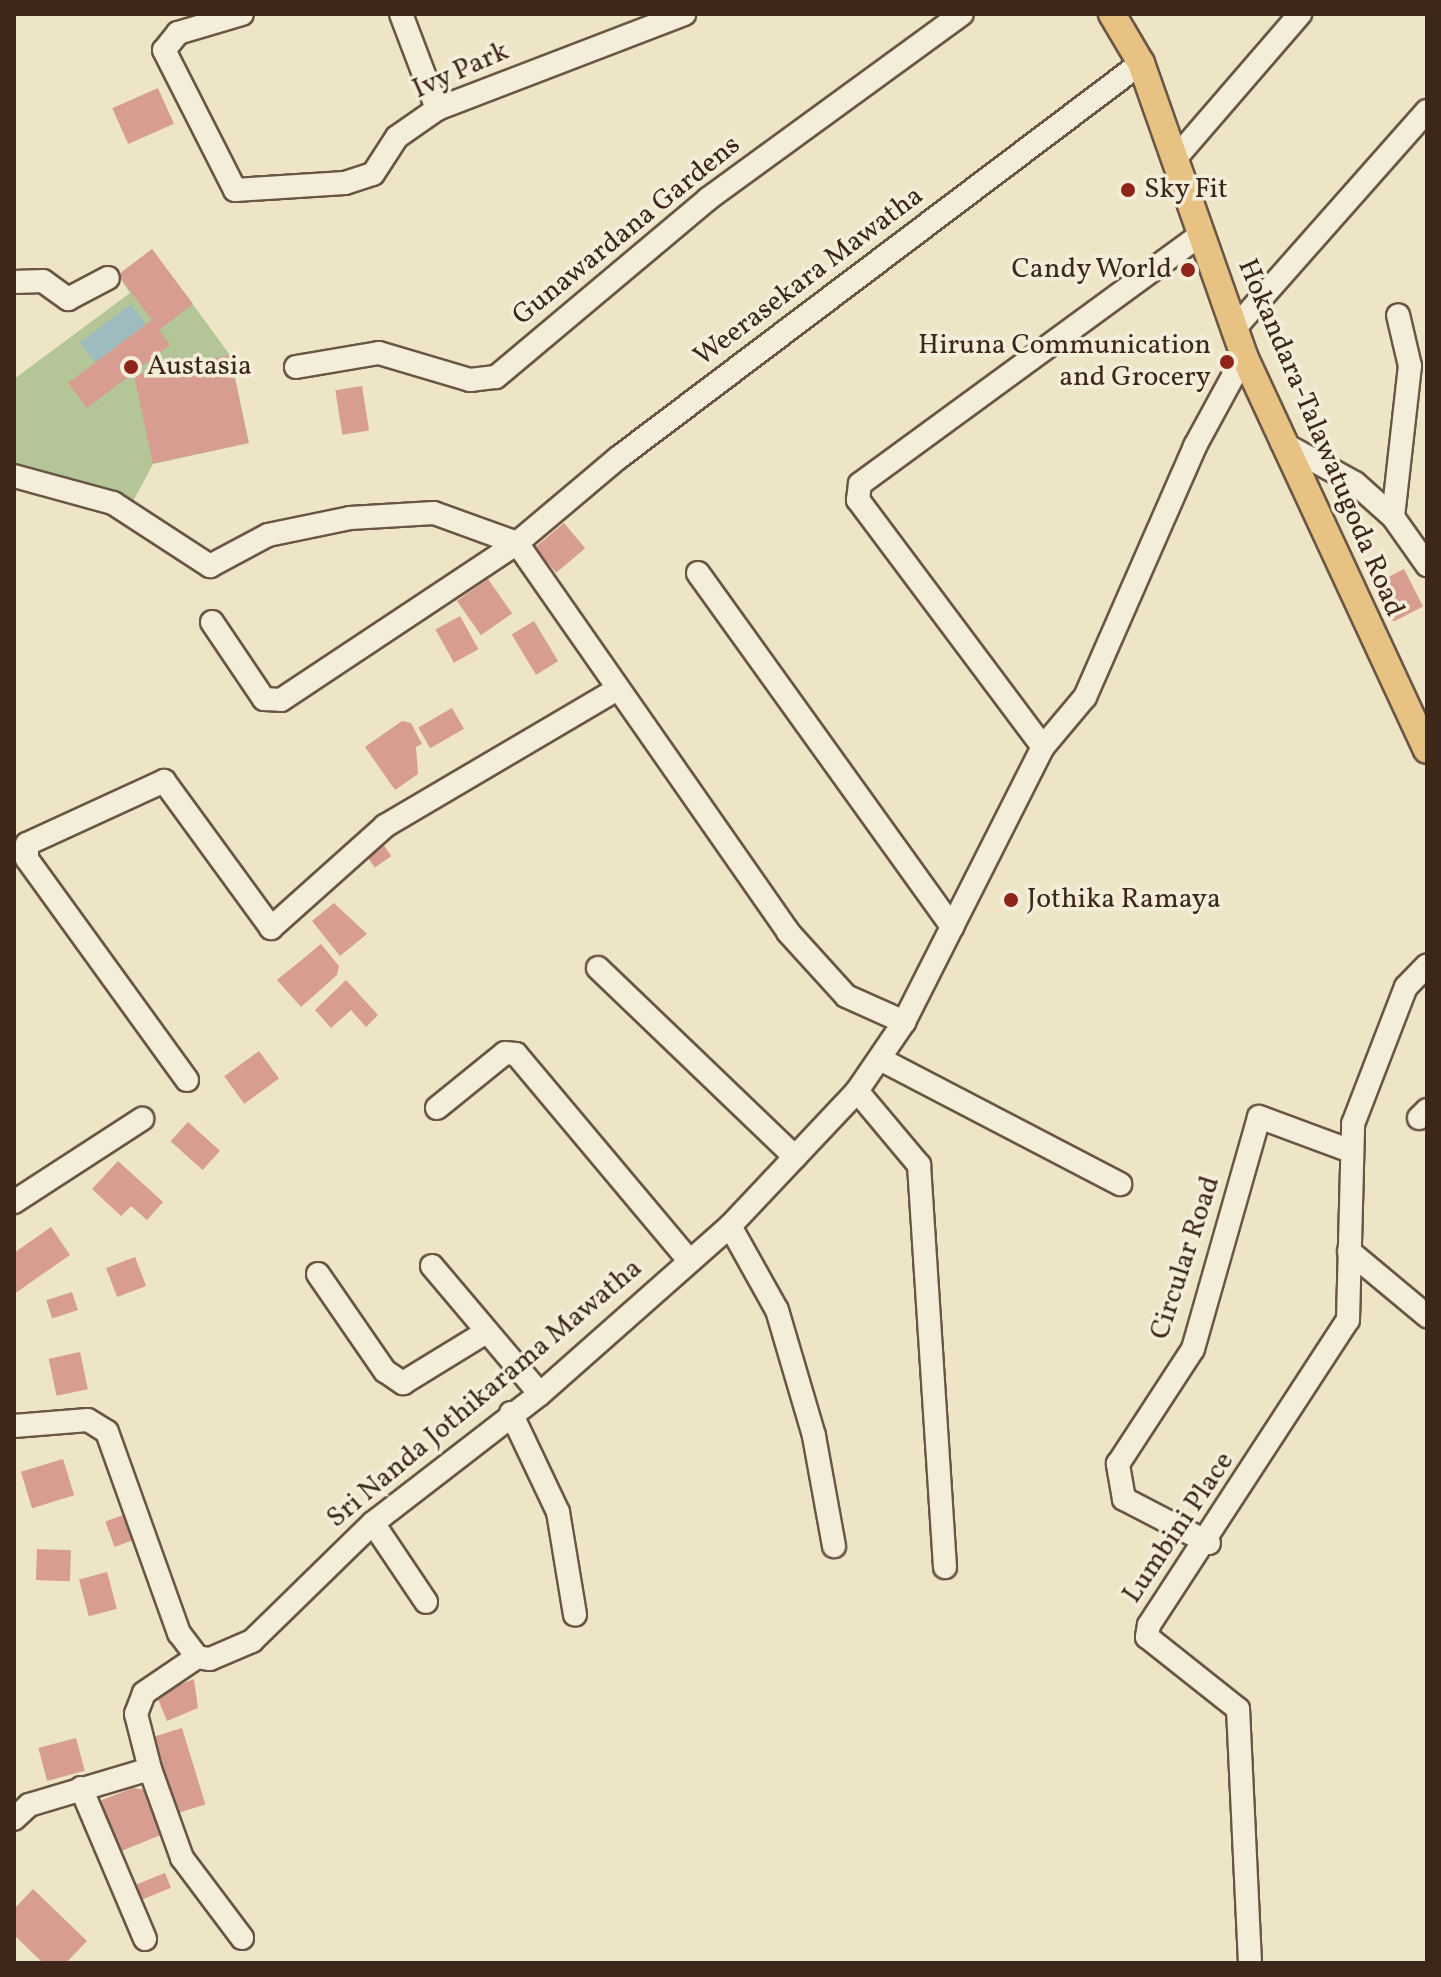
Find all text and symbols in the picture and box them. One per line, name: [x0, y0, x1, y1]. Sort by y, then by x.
street label: Ivy Park: [407, 35, 515, 107]
street label: Gunawardana Gardens: [506, 129, 748, 333]
place label: Sky Fit: [1144, 173, 1229, 207]
street label: Weerasekara Mawatha: [688, 180, 930, 374]
marker: Sky Fit: [1119, 181, 1137, 199]
place label: Candy World: [1010, 253, 1172, 287]
street label: Hokandara-Talawatugoda Road: [1229, 254, 1411, 622]
marker: Candy World: [1179, 261, 1197, 279]
place label: Hiruna Communication and Grocery: [918, 329, 1211, 395]
place label: Austasia: [147, 350, 252, 384]
marker: Hiruna Communication and Grocery: [1218, 353, 1236, 371]
marker: Austasia: [122, 358, 140, 376]
place label: Jothika Ramaya: [1027, 883, 1221, 917]
marker: Jothika Ramaya: [1002, 891, 1020, 909]
street label: Circular Road: [1144, 1172, 1228, 1344]
street label: Sri Nanda Jothikarama Mawatha: [321, 1252, 649, 1536]
street label: Lumbini Place: [1116, 1446, 1242, 1610]

